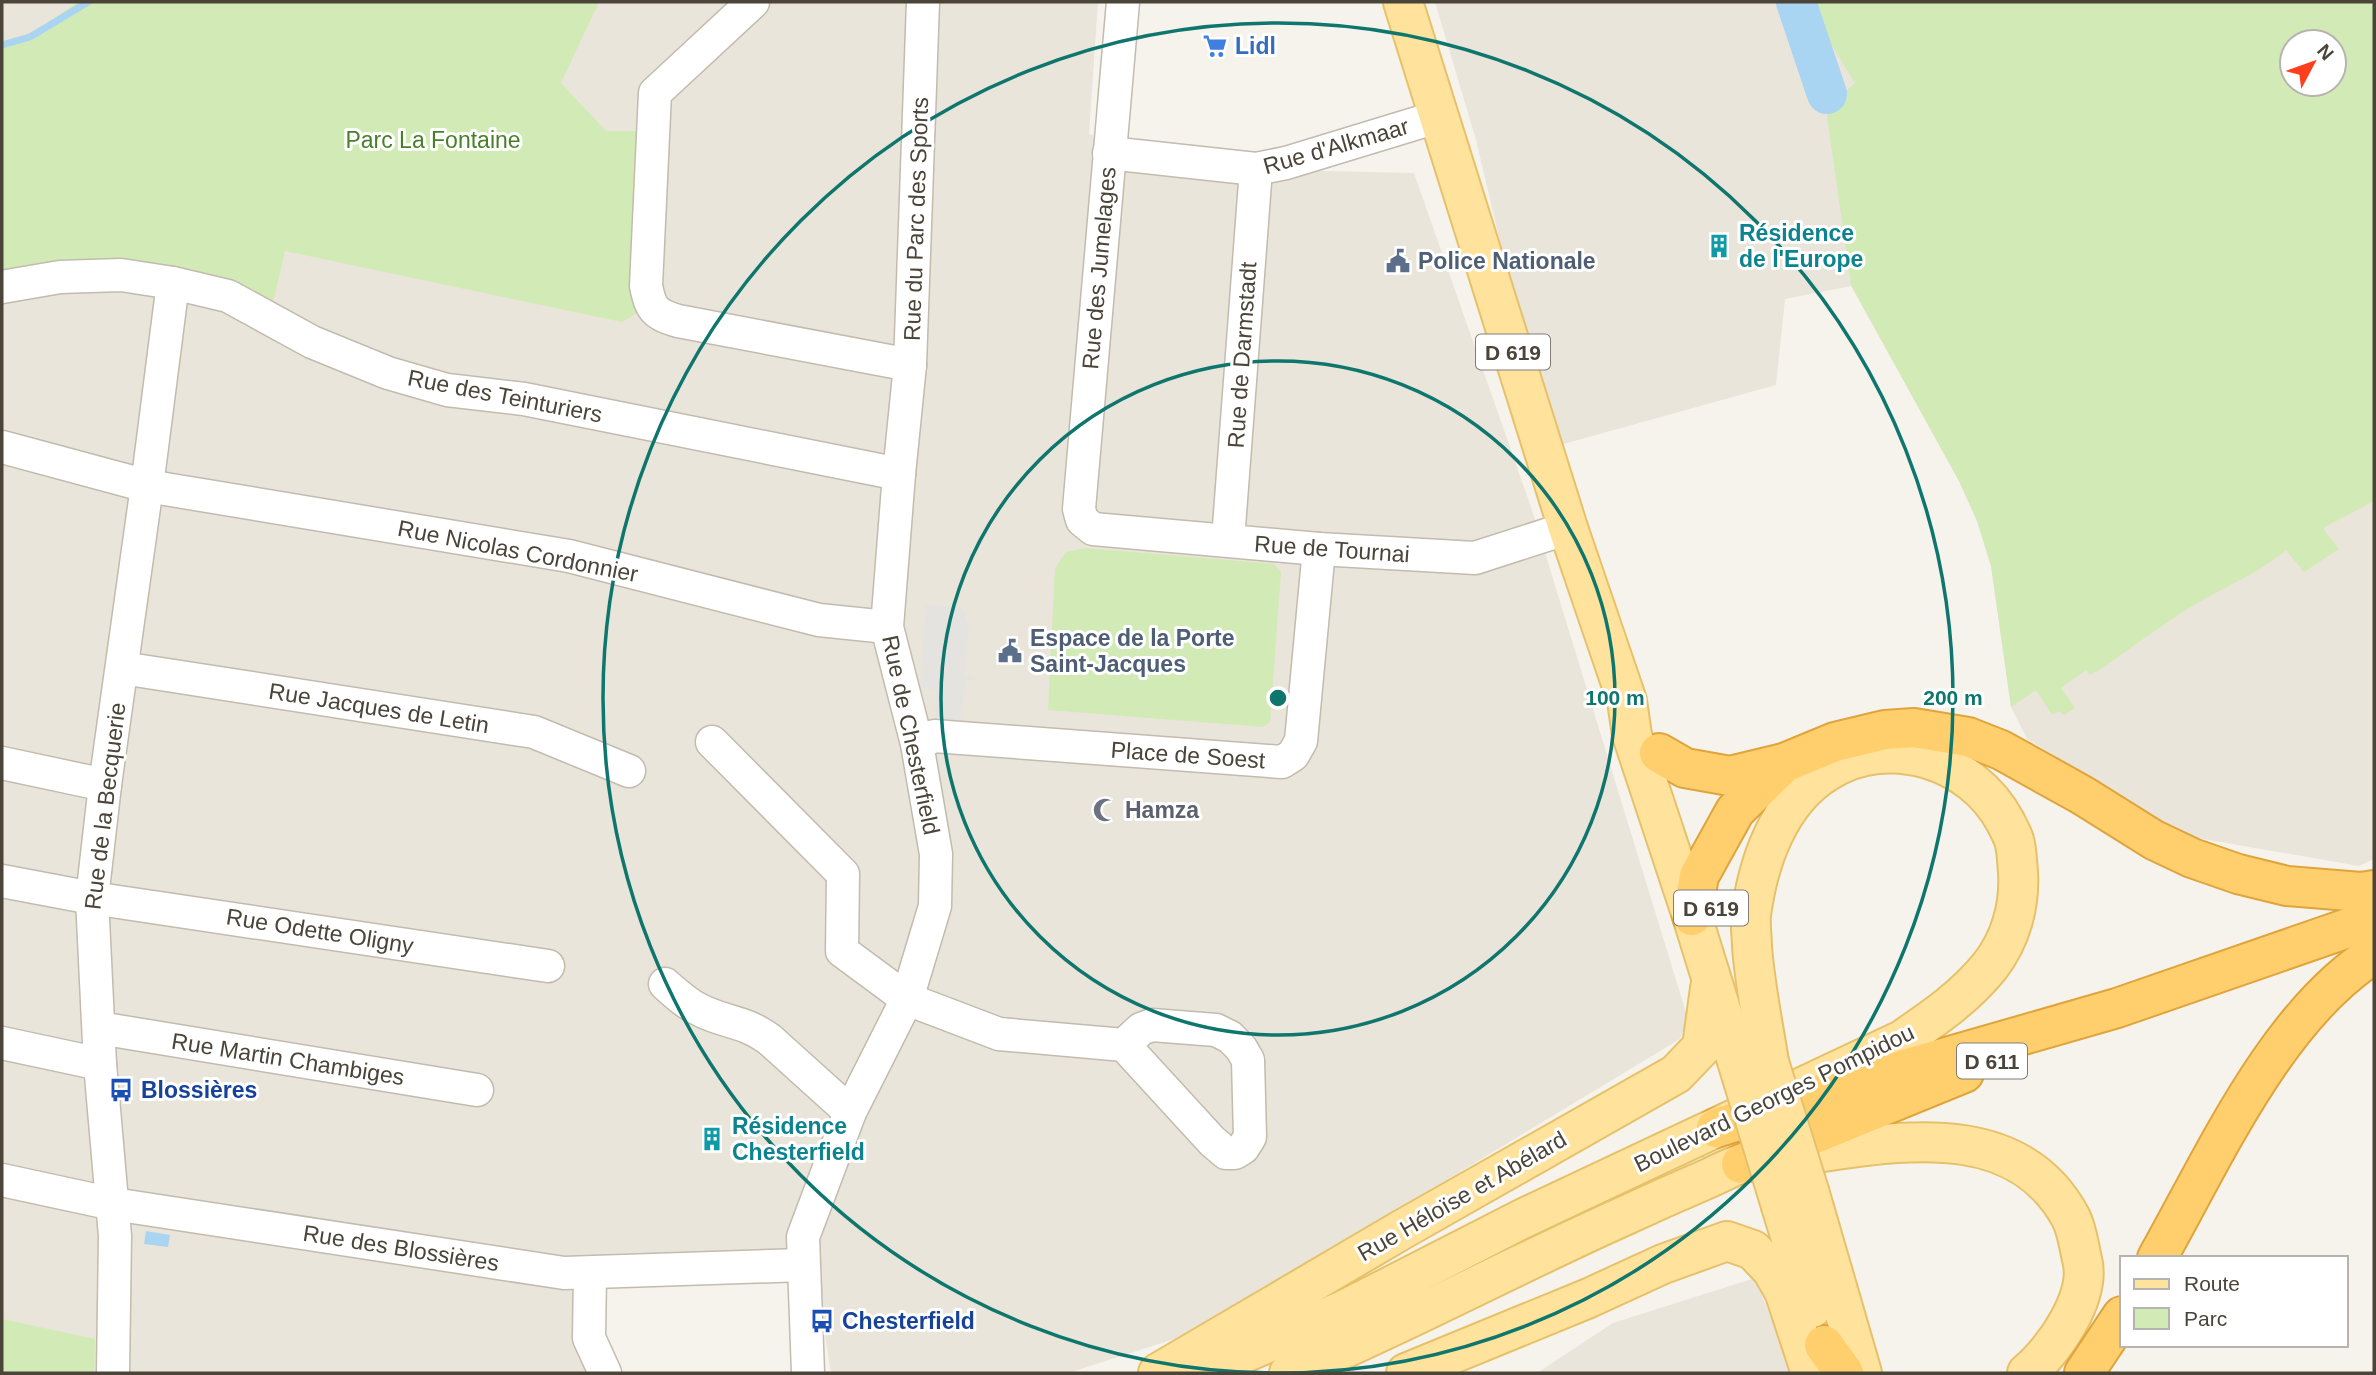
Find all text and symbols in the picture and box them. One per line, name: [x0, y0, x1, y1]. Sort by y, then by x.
north arrow: [2278, 28, 2348, 98]
supermarket icon: Lidl: [1201, 32, 1229, 60]
place label: Lidl: [1235, 33, 1276, 59]
text: N: [2313, 40, 2338, 64]
street label: Rue du Parc des Sports: [899, 97, 933, 341]
street label: Rue d'Alkmaar: [1260, 113, 1412, 179]
park label: Parc La Fontaine: [345, 127, 521, 153]
street label: Rue des Jumelages: [1077, 166, 1121, 370]
place label: Résidence de l'Europe: [1739, 220, 1863, 272]
building icon: Résidence de l'Europe: [1705, 232, 1733, 260]
public building icon: Police Nationale: [1384, 247, 1412, 275]
place label: Police Nationale: [1418, 248, 1596, 274]
street label: Rue de Darmstadt: [1223, 260, 1262, 449]
road number: D 619: [1476, 334, 1550, 370]
street label: Rue des Teinturiers: [405, 364, 605, 428]
street label: Rue Nicolas Cordonnier: [396, 515, 641, 587]
street label: Rue de Tournai: [1253, 531, 1411, 567]
place label: Espace de la Porte Saint-Jacques: [1030, 625, 1235, 677]
street label: Rue de Chesterfield: [877, 633, 945, 837]
public building icon: Espace de la Porte Saint-Jacques: [996, 637, 1024, 665]
street label: Rue Jacques de Letin: [267, 678, 491, 738]
centre of rings: [1266, 686, 1290, 710]
text: 100 m: [1585, 686, 1645, 709]
text: 200 m: [1923, 686, 1983, 709]
street label: Rue de la Becquerie: [79, 701, 131, 911]
street label: Place de Soest: [1110, 737, 1267, 773]
mosque icon: Hamza: [1091, 796, 1119, 824]
place label: Hamza: [1125, 797, 1199, 823]
road number: D 619: [1674, 890, 1748, 926]
street label: Rue Odette Oligny: [225, 903, 416, 959]
street label: Boulevard Georges Pompidou: [1630, 1019, 1918, 1177]
street label: Rue Martin Chambiges: [170, 1028, 406, 1090]
road number: D 611: [1957, 1044, 2027, 1078]
bus stop icon: Blossières: [107, 1076, 135, 1104]
place label: Blossières: [141, 1077, 257, 1103]
place label: Résidence Chesterfield: [732, 1113, 865, 1165]
building icon: Résidence Chesterfield: [698, 1125, 726, 1153]
street label: Rue Héloïse et Abélard: [1353, 1126, 1571, 1266]
street label: Rue des Blossières: [301, 1220, 501, 1276]
legend: [2120, 1256, 2348, 1347]
text: Route: [2184, 1272, 2240, 1295]
bus stop icon: Chesterfield: [808, 1307, 836, 1335]
text: Parc: [2184, 1307, 2227, 1330]
place label: Chesterfield: [842, 1308, 975, 1334]

